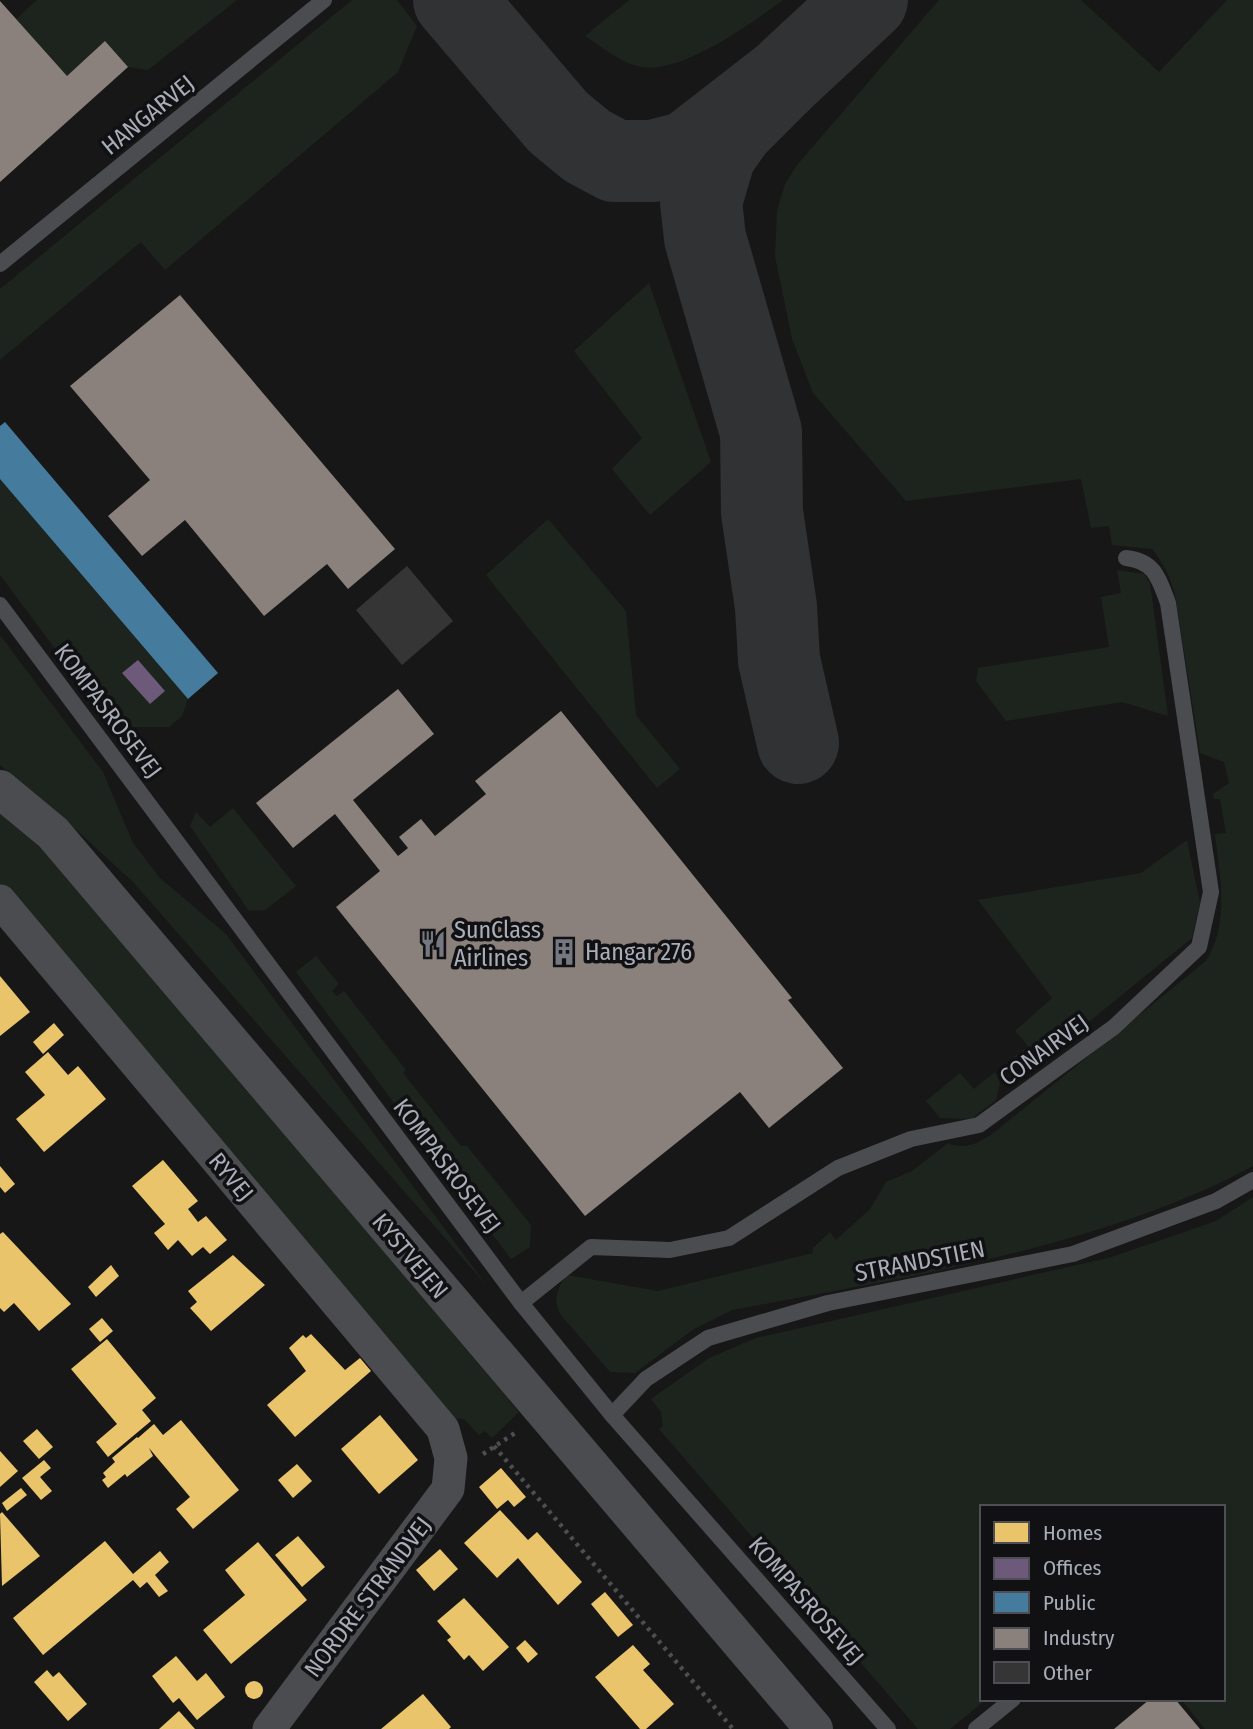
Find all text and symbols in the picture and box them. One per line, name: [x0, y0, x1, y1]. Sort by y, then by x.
street label: HANGARVEJ: [96, 69, 200, 161]
street label: KOMPASROSEVEJ: [48, 638, 168, 784]
place label: SunClass Airlines: [454, 916, 541, 972]
restaurant icon: SunClass Airlines: [418, 929, 448, 959]
building icon: Hangar 276: [549, 937, 579, 967]
place label: Hangar 276: [585, 938, 692, 966]
street label: CONAIRVEJ: [994, 1008, 1094, 1092]
street label: KOMPASROSEVEJ: [387, 1093, 507, 1239]
street label: RYVEJ: [203, 1147, 259, 1207]
street label: KYSTVEJEN: [366, 1208, 454, 1304]
street label: STRANDSTIEN: [853, 1235, 987, 1287]
legend: [980, 1505, 1225, 1701]
street label: NORDRE STRANDVEJ: [299, 1511, 437, 1683]
text: Homes: [1043, 1520, 1102, 1546]
street label: KOMPASROSEVEJ: [743, 1531, 869, 1671]
text: Offices: [1043, 1555, 1102, 1581]
text: Public: [1043, 1590, 1095, 1616]
text: Industry: [1043, 1625, 1115, 1651]
text: Other: [1043, 1660, 1092, 1686]

